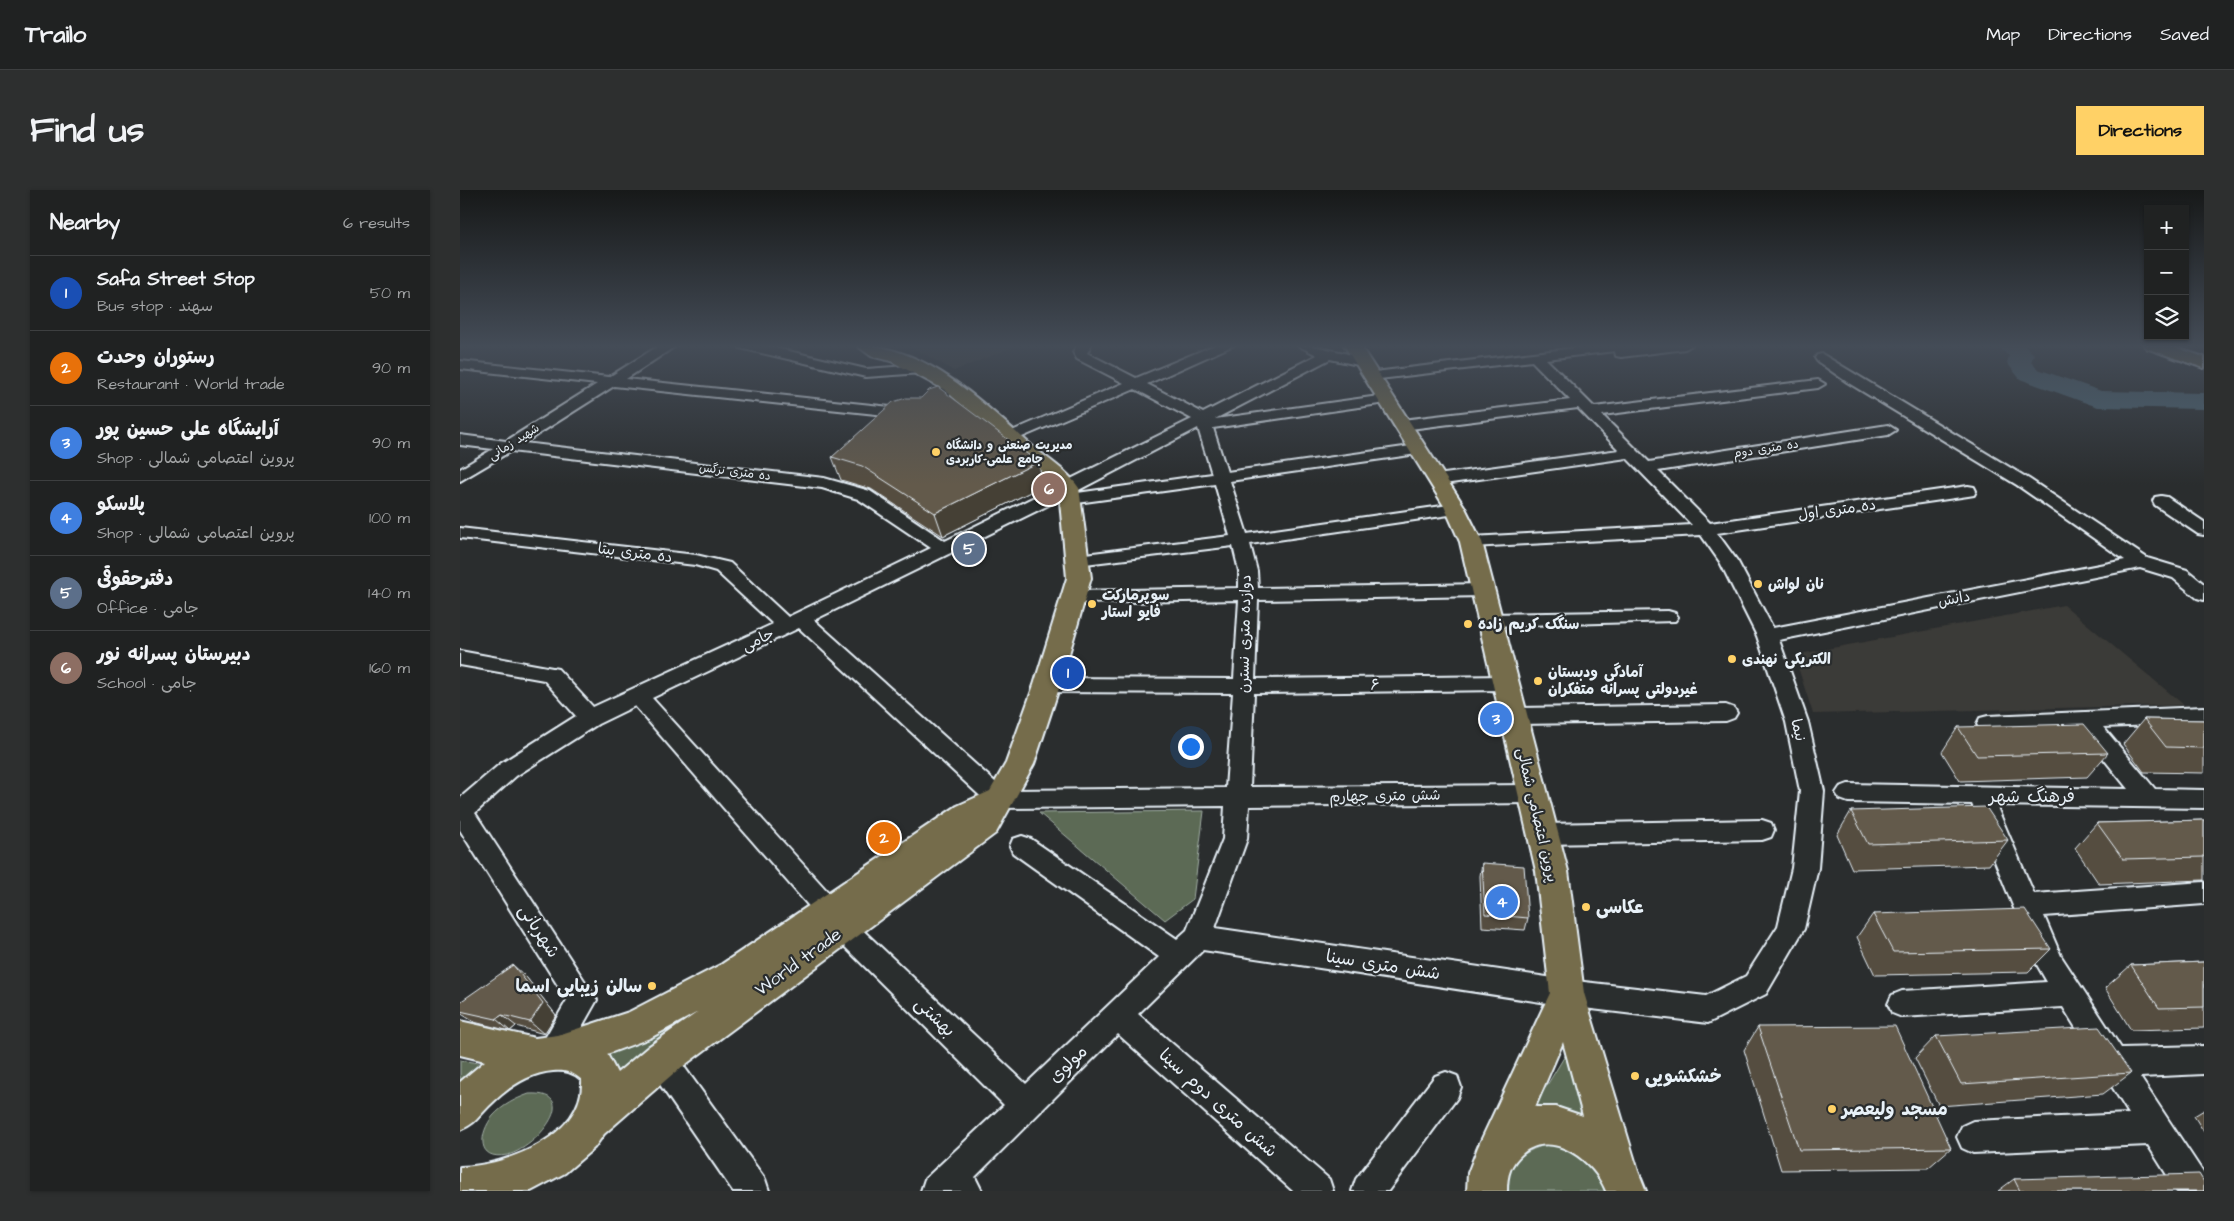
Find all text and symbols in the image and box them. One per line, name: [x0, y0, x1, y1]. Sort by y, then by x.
text: Trailo: [25, 18, 86, 52]
text: Map: [1986, 22, 2020, 47]
text: Directions: [2048, 22, 2132, 47]
text: Saved: [2160, 22, 2209, 47]
text: Find us: [30, 106, 144, 155]
button: Directions: [2076, 106, 2204, 155]
map controls: [2144, 205, 2189, 340]
button: +: [2144, 205, 2189, 250]
text: Nearby: [50, 208, 120, 237]
text: 6 results: [343, 212, 410, 234]
button: −: [2144, 250, 2189, 295]
text: Safa Street Stop: [97, 266, 255, 293]
text: 1: [65, 282, 67, 304]
text: 50 m: [370, 282, 410, 304]
text: Bus stop · سهند: [97, 295, 213, 317]
button: layers: [2144, 295, 2189, 340]
text: رستوران وحدت: [97, 344, 214, 371]
text: 2: [61, 357, 71, 379]
text: 90 m: [372, 357, 410, 379]
text: Restaurant · World trade: [97, 373, 285, 395]
text: آرایشگاه علی حسین پور: [97, 416, 279, 443]
street label: شهید زمانی: [485, 420, 543, 464]
text: 3: [62, 432, 70, 454]
text: 90 m: [372, 432, 410, 454]
street label: ده متری دوم: [1732, 435, 1800, 463]
place label: مدیریت صنعنی و دانشگاه جامع علمی-کاربردی: [946, 437, 1072, 468]
marker: مدیریت صنعنی و دانشگاه جامع علمی-کاربردی: [930, 446, 942, 458]
text: Shop · پروین اعتصامی شمالی: [97, 447, 295, 469]
street label: ده متری نرگس: [698, 459, 772, 485]
pin: 6: [1033, 470, 1065, 508]
text: پلاسکو: [97, 491, 145, 518]
street label: ده متری اول: [1797, 494, 1877, 526]
text: 4: [61, 507, 71, 529]
text: 100 m: [369, 507, 410, 529]
text: Shop · پروین اعتصامی شمالی: [97, 522, 295, 544]
pin: 5: [953, 530, 985, 568]
street label: ده متری بیتا: [596, 538, 674, 568]
text: دفترحقوقی: [97, 566, 173, 593]
place label: نان لواش: [1768, 574, 1824, 595]
street label: دوازده متری نسترن: [1233, 575, 1257, 693]
marker: نان لواش: [1752, 578, 1764, 590]
text: 5: [60, 582, 72, 604]
text: 140 m: [368, 582, 410, 604]
place label: سوپرمارکت فایو استار: [1100, 585, 1169, 623]
street label: دانش: [1936, 586, 1972, 612]
text: Office · جامی: [97, 597, 199, 619]
marker: سوپرمارکت فایو استار: [1086, 598, 1098, 610]
place label: سنگک کریم زاده: [1478, 614, 1579, 635]
marker: سنگک کریم زاده: [1462, 618, 1474, 630]
street label: جامی: [738, 623, 778, 657]
text: دبیرستان پسرانه نور: [97, 641, 250, 668]
place label: الکتریکی نهندی: [1742, 649, 1831, 670]
marker: الکتریکی نهندی: [1726, 653, 1738, 665]
pin: 1: [1052, 654, 1084, 692]
text: 6: [61, 657, 71, 679]
text: 160 m: [369, 657, 410, 679]
place label: آمادگی ودبستان غیردولتی پسرانه متفکران: [1548, 662, 1698, 700]
text: School · جامی: [97, 672, 197, 694]
street label: ۶: [1370, 674, 1380, 696]
marker: آمادگی ودبستان غیردولتی پسرانه متفکران: [1532, 675, 1544, 687]
pin: 3: [1480, 700, 1512, 738]
street label: نیما: [1785, 717, 1811, 743]
your location: [1178, 734, 1204, 760]
street label: پروین اعتصامی شمالی: [1511, 746, 1563, 884]
street label: فرهنگ شهر: [1987, 784, 2075, 809]
street label: شش متری چهارم: [1329, 785, 1441, 807]
pin: 2: [868, 819, 900, 857]
pin: 4: [1486, 883, 1518, 921]
place label: عکاسی: [1596, 895, 1644, 920]
street label: شهربانی: [512, 899, 566, 963]
marker: عکاسی: [1580, 901, 1592, 913]
street label: World trade: [750, 922, 847, 1002]
street label: شش متری سینا: [1324, 944, 1442, 986]
place label: سالن زیبایی اسما: [516, 974, 642, 999]
marker: سالن زیبایی اسما: [646, 980, 658, 992]
street label: بهشتی: [909, 991, 961, 1043]
street label: مولوی: [1043, 1039, 1093, 1089]
street label: شش متری دوم سینا: [1152, 1043, 1283, 1164]
place label: خشکشویی: [1645, 1064, 1722, 1089]
marker: خشکشویی: [1629, 1070, 1641, 1082]
place label: مسجد ولیعصر: [1840, 1097, 1948, 1122]
marker: مسجد ولیعصر: [1826, 1103, 1838, 1115]

